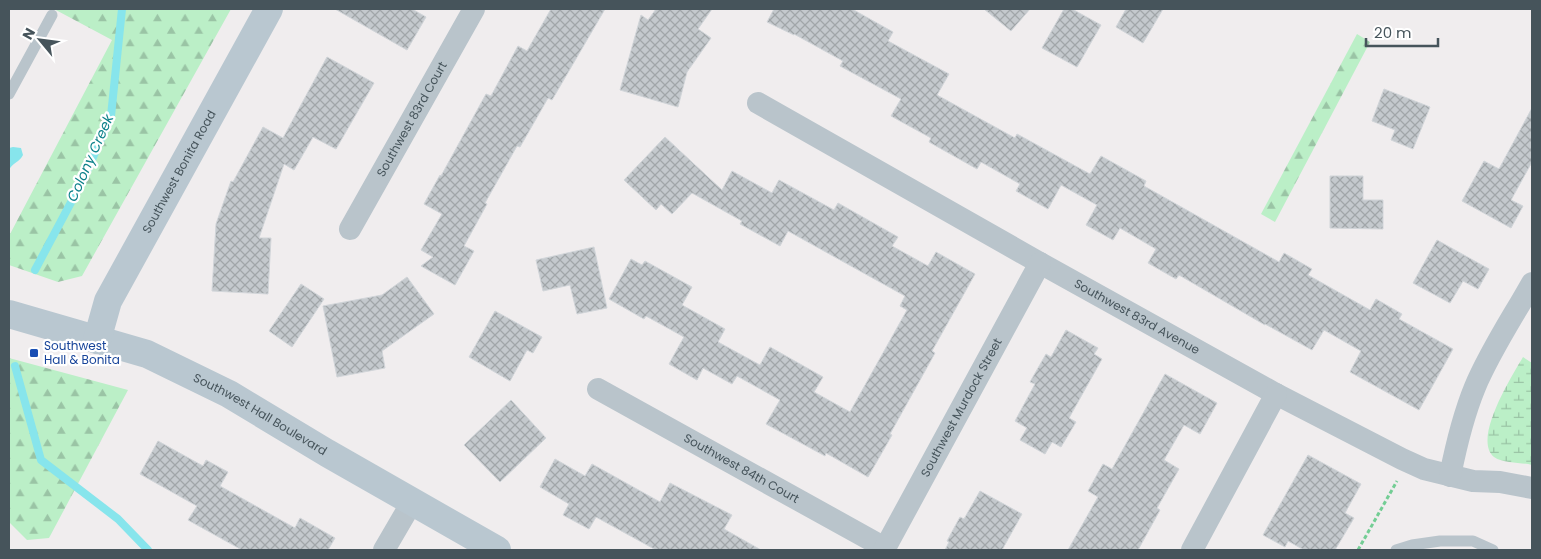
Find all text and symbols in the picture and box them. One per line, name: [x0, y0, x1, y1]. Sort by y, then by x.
north arrow: [15, 15, 65, 65]
scale bar: [1366, 15, 1438, 47]
text: 20 m: [1374, 22, 1412, 43]
text: N: [17, 24, 40, 43]
street label: Southwest 83rd Court: [372, 58, 451, 180]
street label: Southwest Bonita Road: [138, 107, 220, 236]
water label: Colony Creek: [62, 110, 119, 205]
street label: Southwest 83rd Avenue: [1071, 275, 1203, 358]
street label: Southwest Murdock Street: [916, 335, 1006, 480]
place label: Southwest Hall & Bonita: [44, 337, 120, 368]
marker: Southwest Hall & Bonita: [28, 347, 40, 359]
street label: Southwest Hall Boulevard: [191, 369, 330, 459]
street label: Southwest 84th Court: [681, 429, 802, 507]

